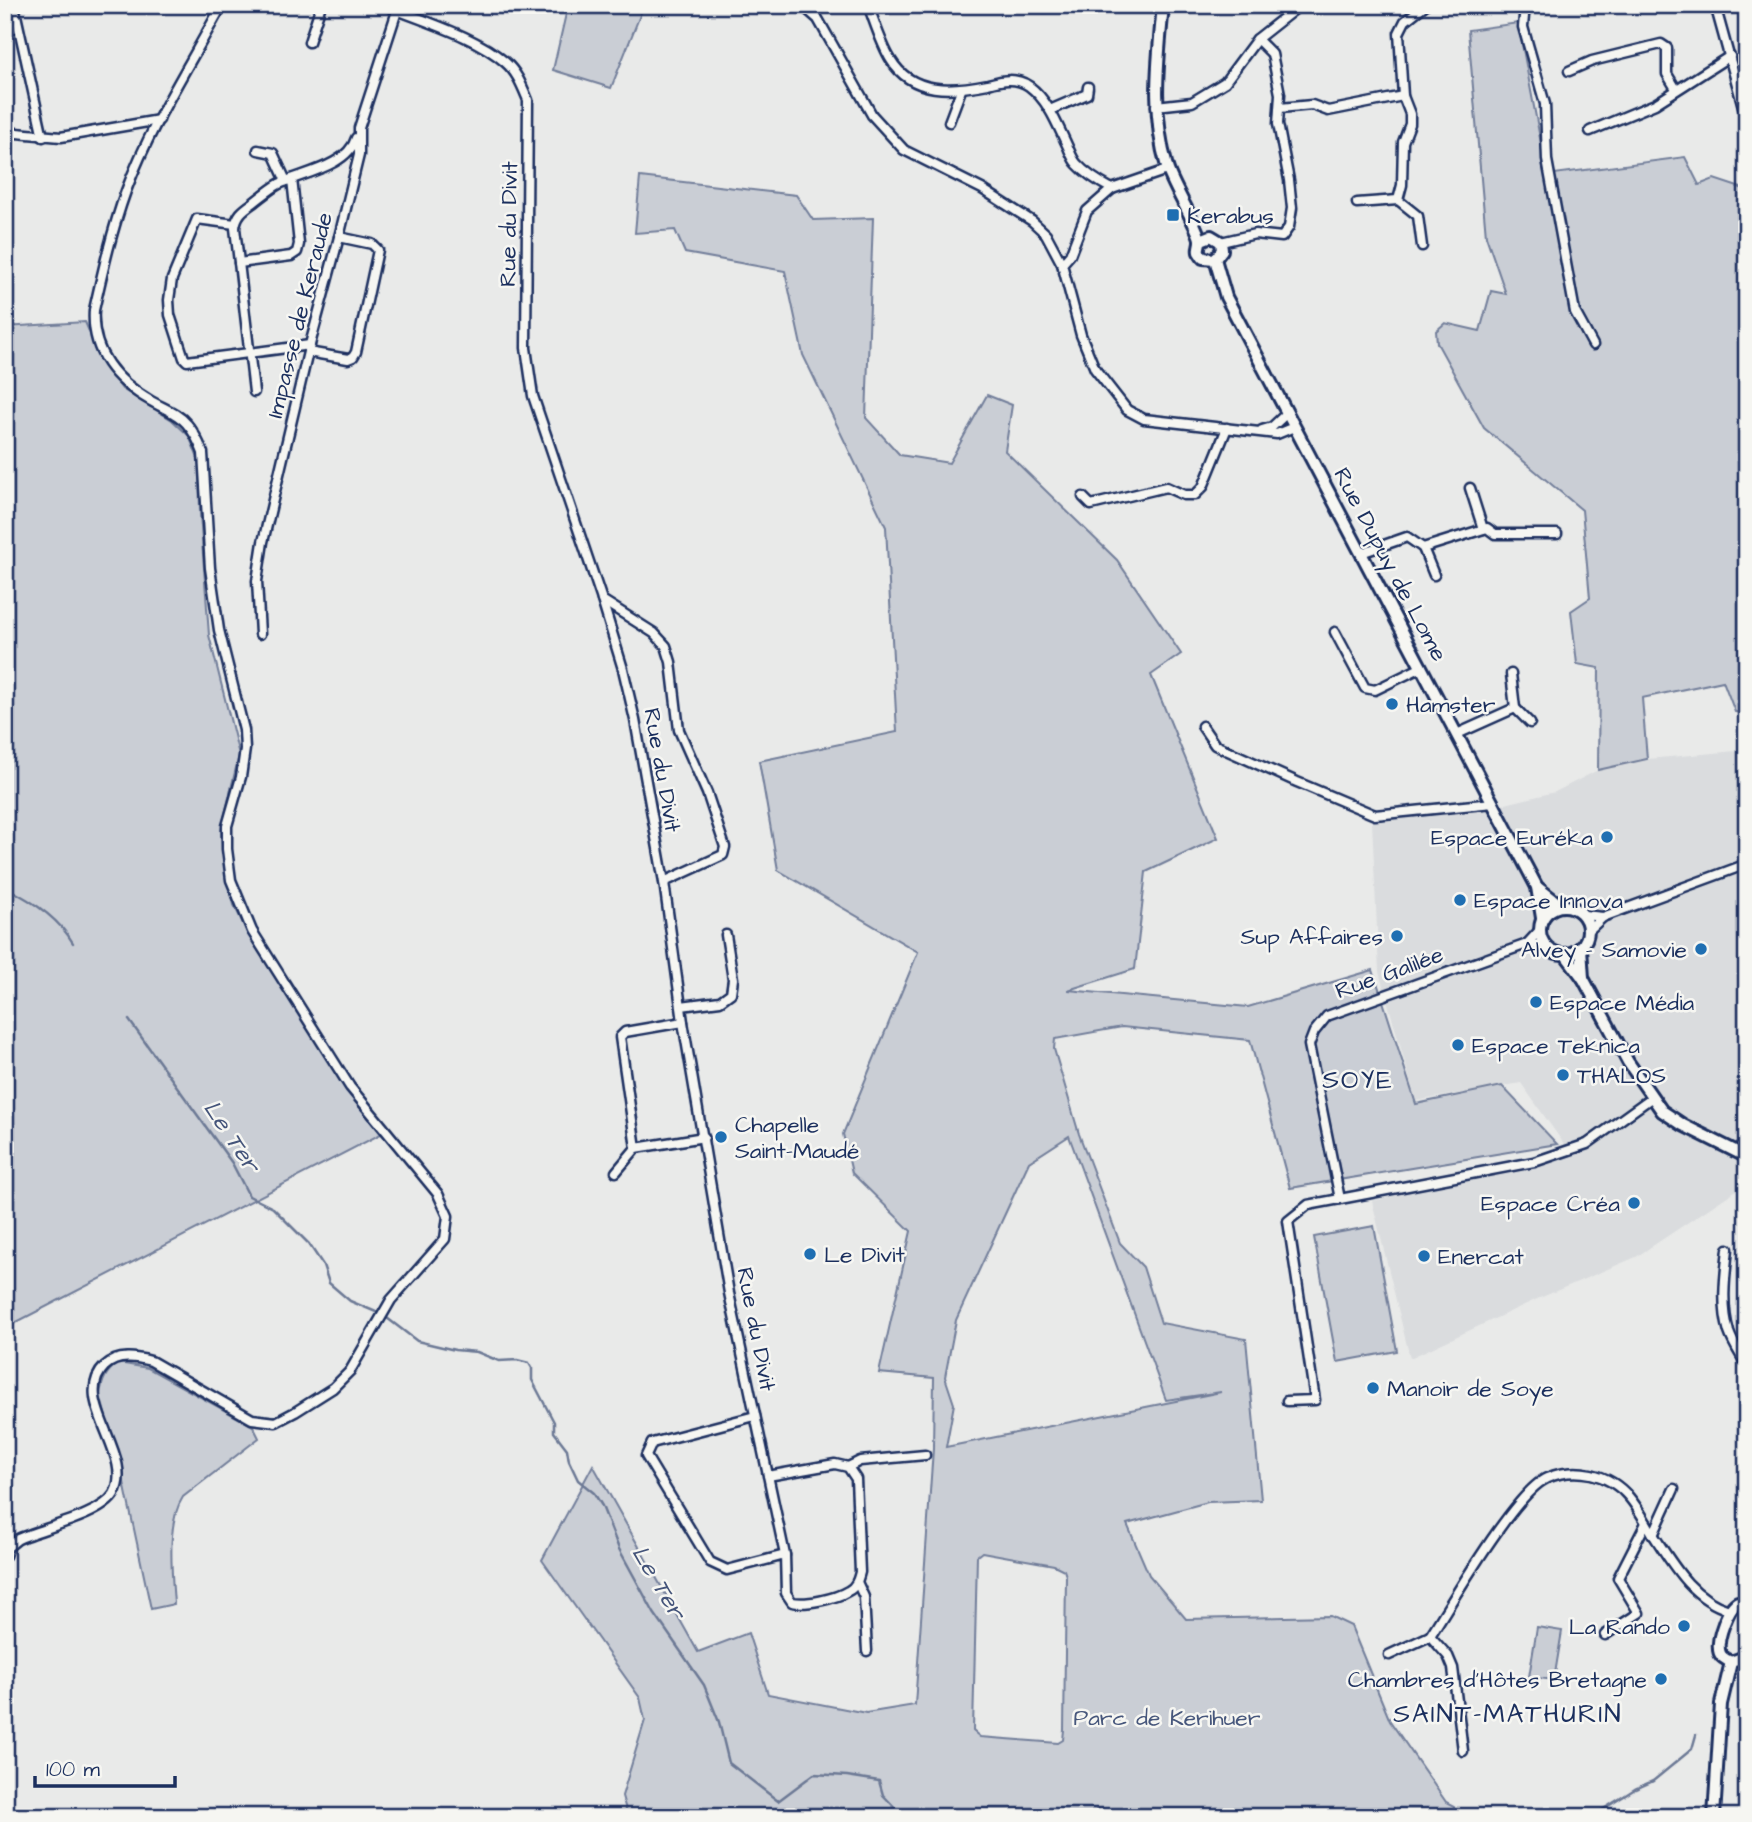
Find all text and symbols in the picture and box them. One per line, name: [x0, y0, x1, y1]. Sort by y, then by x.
street label: Rue du Divit: [492, 160, 526, 287]
place label: Kerabus: [1187, 200, 1274, 232]
marker: Kerabus: [1165, 207, 1181, 223]
street label: Impasse de Keraude: [259, 209, 341, 421]
street label: Rue Dupuy de Lome: [1325, 462, 1455, 667]
place label: Hamster: [1406, 689, 1496, 721]
marker: Hamster: [1384, 696, 1400, 712]
street label: Rue du Divit: [635, 706, 689, 835]
place label: Espace Euréka: [1431, 822, 1593, 854]
marker: Espace Euréka: [1599, 829, 1615, 845]
place label: Espace Innova: [1474, 885, 1623, 917]
marker: Espace Innova: [1452, 892, 1468, 908]
place label: Sup Affaires: [1241, 921, 1383, 953]
marker: Sup Affaires: [1389, 928, 1405, 944]
place label: Alvey - Samovie: [1521, 934, 1687, 967]
street label: Rue Galilée: [1331, 939, 1448, 1007]
marker: Alvey - Samovie: [1693, 941, 1709, 957]
place label: Espace Média: [1550, 987, 1695, 1019]
marker: Espace Média: [1528, 994, 1544, 1010]
place label: Espace Teknica: [1472, 1030, 1640, 1062]
marker: Espace Teknica: [1450, 1037, 1466, 1053]
place label: THALOS: [1577, 1060, 1666, 1092]
district label: SOYE: [1322, 1062, 1394, 1098]
marker: THALOS: [1555, 1067, 1571, 1083]
water label: Le Ter: [195, 1094, 269, 1182]
place label: Chapelle Saint-Maudé: [735, 1109, 860, 1167]
marker: Chapelle Saint-Maudé: [713, 1129, 729, 1145]
place label: Espace Créa: [1481, 1188, 1620, 1220]
marker: Espace Créa: [1626, 1195, 1642, 1211]
place label: Le Divit: [824, 1239, 905, 1271]
place label: Enercat: [1438, 1241, 1525, 1273]
marker: Le Divit: [802, 1246, 818, 1262]
marker: Enercat: [1416, 1248, 1432, 1264]
street label: Rue du Divit: [728, 1265, 784, 1395]
place label: Manoir de Soye: [1387, 1373, 1554, 1406]
marker: Manoir de Soye: [1365, 1380, 1381, 1396]
water label: Le Ter: [623, 1539, 695, 1628]
place label: La Rando: [1569, 1611, 1670, 1643]
marker: La Rando: [1676, 1618, 1692, 1634]
place label: Chambres d'Hôtes Bretagne: [1348, 1664, 1647, 1697]
marker: Chambres d'Hôtes Bretagne: [1653, 1671, 1669, 1687]
district label: SAINT-MATHURIN: [1393, 1696, 1623, 1732]
park label: Parc de Kerihuer: [1073, 1702, 1261, 1734]
scale bar: [35, 1745, 175, 1789]
text: 100 m: [46, 1755, 101, 1784]

